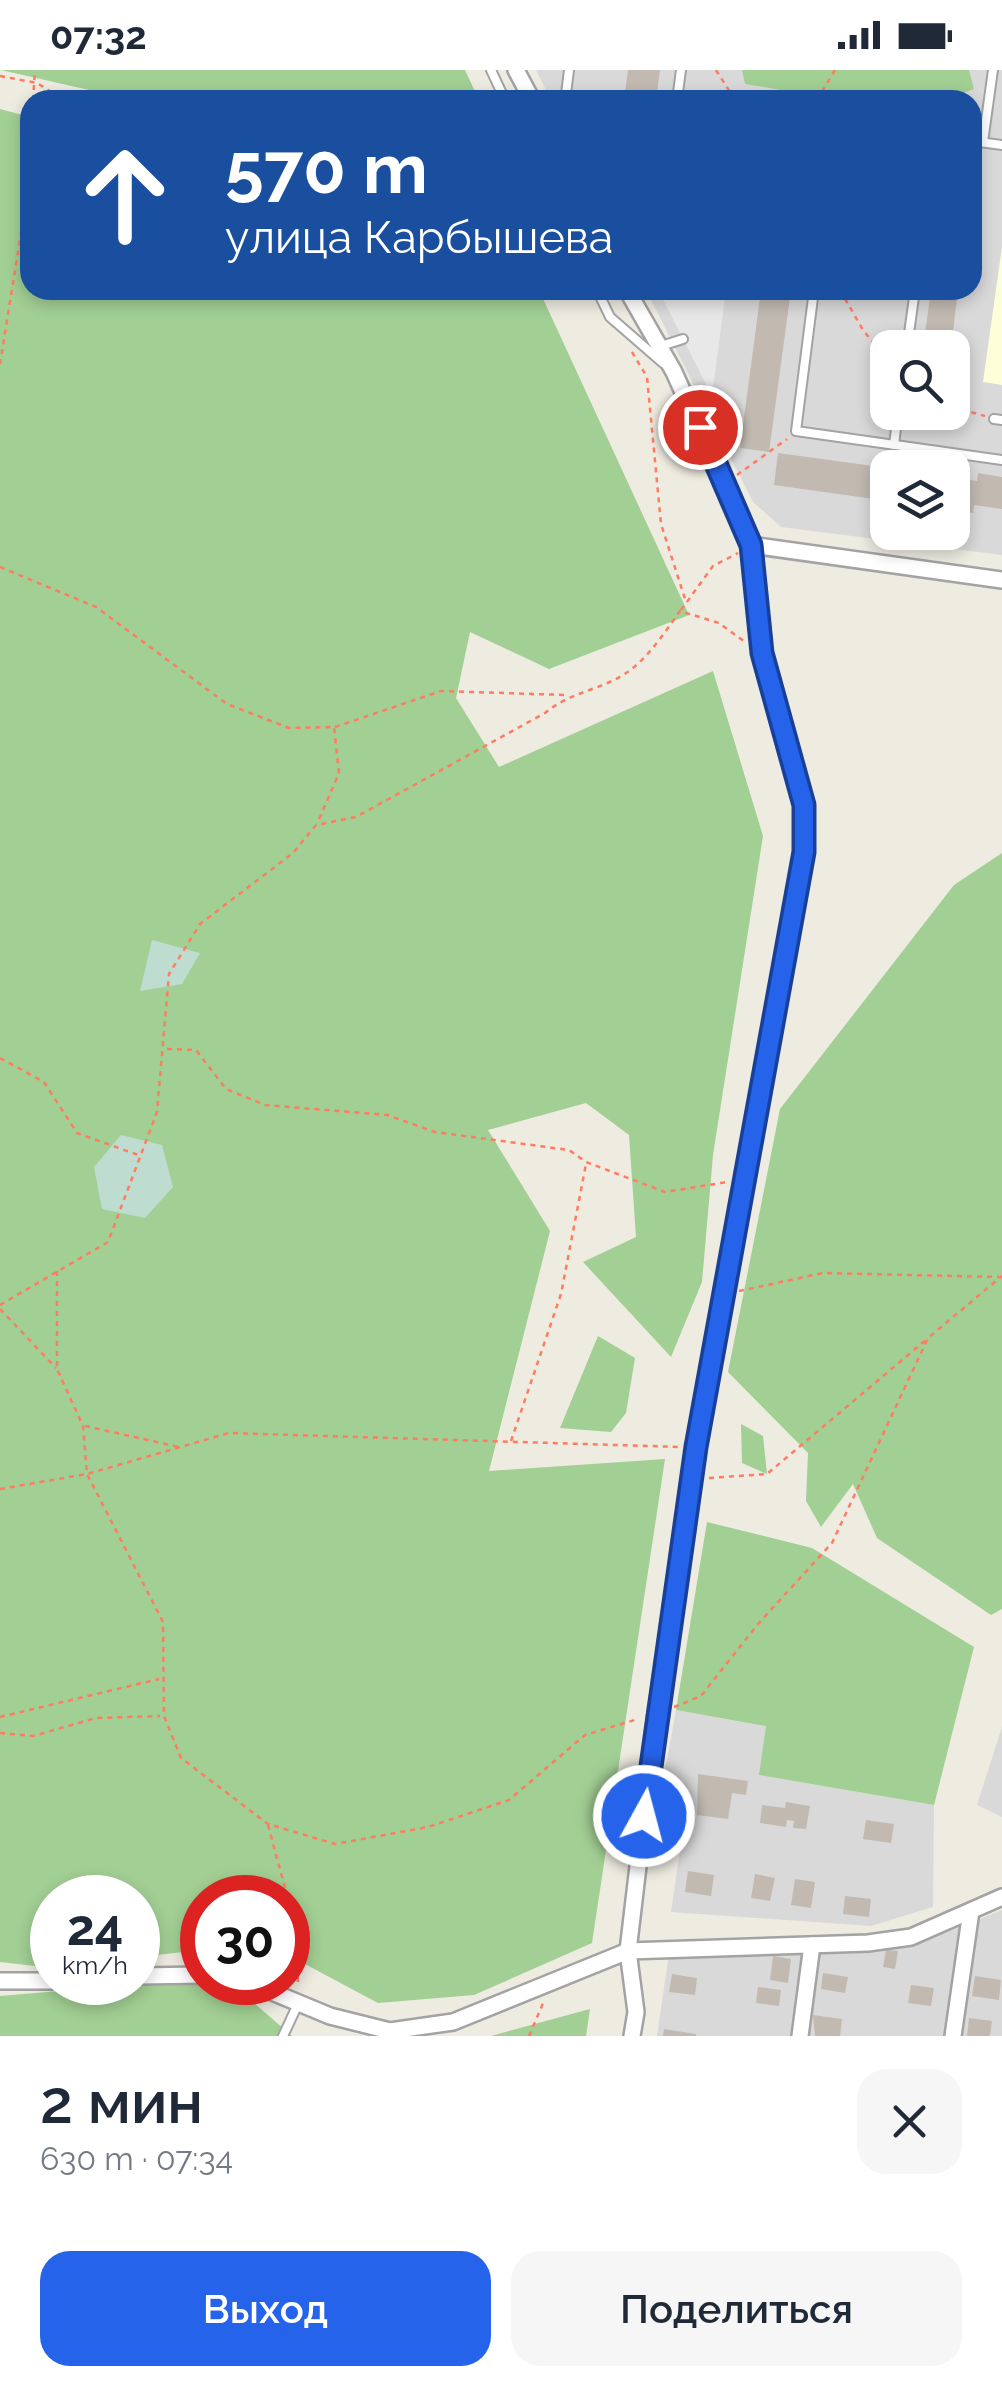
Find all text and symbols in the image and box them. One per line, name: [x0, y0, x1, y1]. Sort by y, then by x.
text: 07:32: [50, 13, 147, 58]
text: 570 m: [225, 127, 428, 209]
icon: ahead: [60, 130, 190, 260]
text: улица Карбышева: [225, 211, 613, 264]
map controls: [870, 330, 970, 550]
button: search: [870, 330, 970, 430]
pin: [658, 385, 743, 470]
icon: arrive: [673, 400, 728, 455]
button: layers: [870, 450, 970, 550]
position arrow: [592, 1764, 696, 1868]
speed limit sign: 30: [180, 1875, 310, 2005]
text: 24: [67, 1898, 123, 1957]
text: km/h: [62, 1950, 128, 1980]
text: 2 мин: [40, 2067, 203, 2137]
button: close: [857, 2069, 962, 2174]
text: 630 m · 07:34: [40, 2140, 233, 2177]
button: Выход: [40, 2251, 491, 2366]
button: Поделиться: [511, 2251, 962, 2366]

